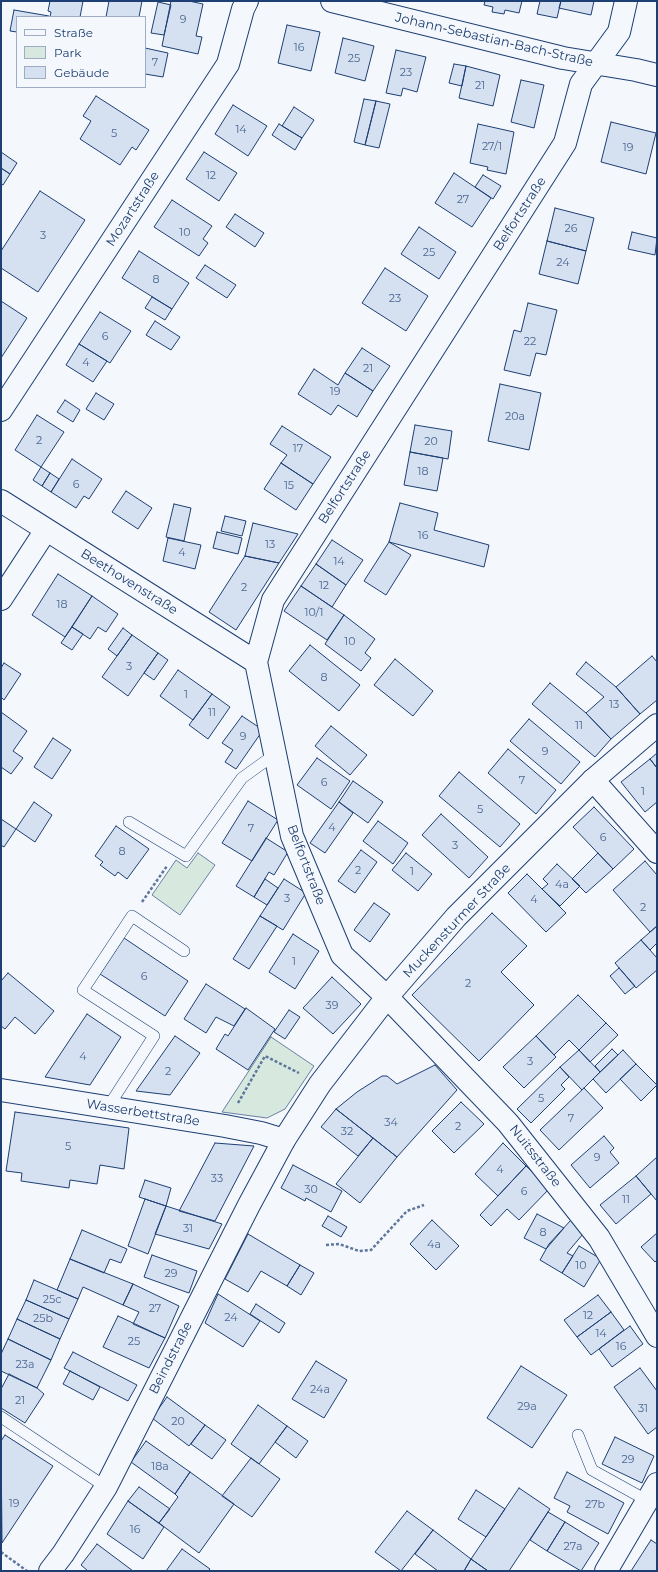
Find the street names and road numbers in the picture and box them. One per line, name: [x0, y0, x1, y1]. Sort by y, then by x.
street label: Johann-Sebastian-Bach-Straße: [394, 10, 594, 70]
street label: Mozartstraße: [103, 169, 163, 249]
street label: Belfortstraße: [490, 174, 550, 254]
street label: Belfortstraße: [315, 447, 375, 527]
street label: Beethovenstraße: [78, 546, 180, 618]
street label: Belfortstraße: [284, 823, 328, 907]
street label: Muckensturmer Straße: [400, 861, 514, 981]
street label: Wasserbettstraße: [85, 1096, 201, 1130]
street label: Nuitsstraße: [506, 1122, 564, 1190]
street label: Beindstraße: [146, 1319, 196, 1397]

